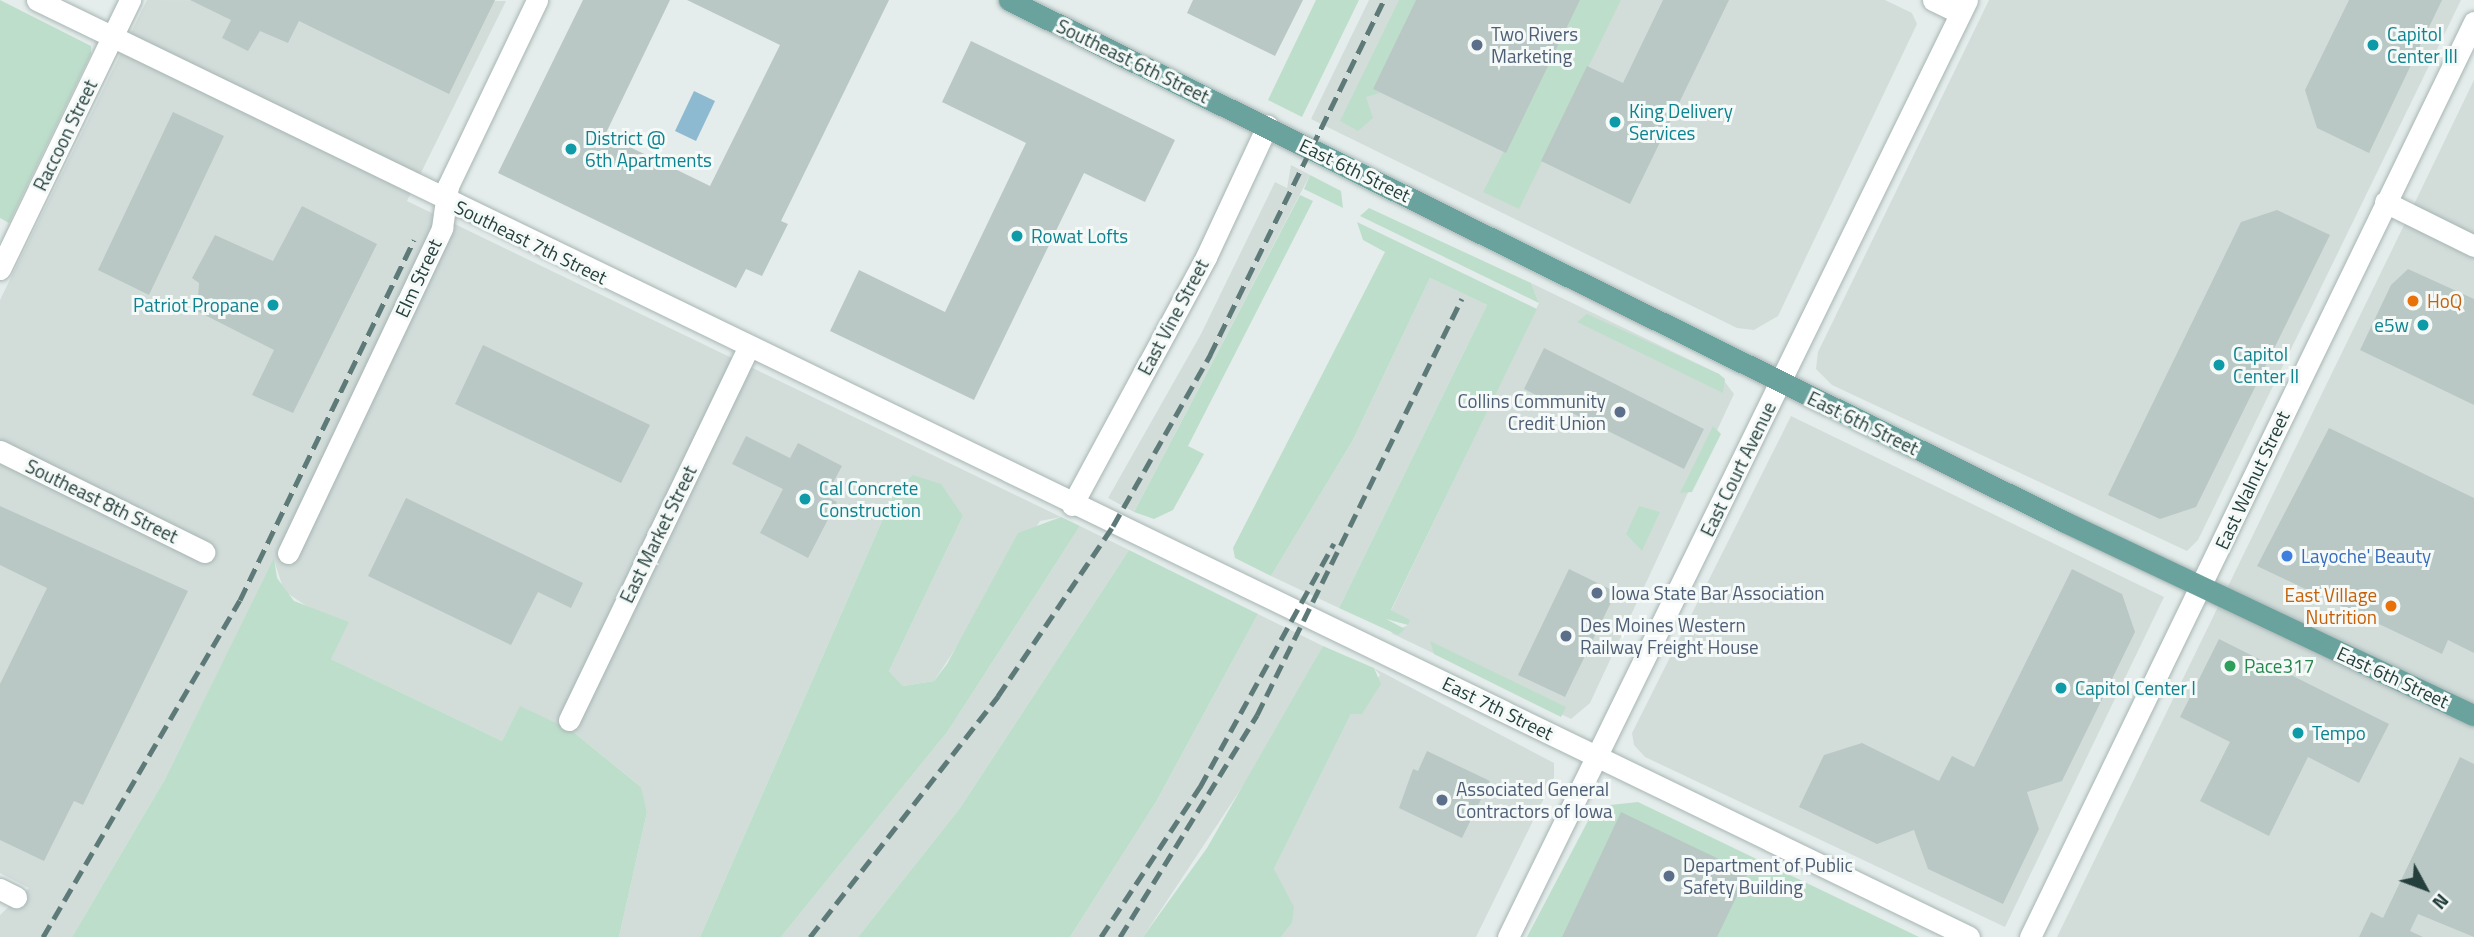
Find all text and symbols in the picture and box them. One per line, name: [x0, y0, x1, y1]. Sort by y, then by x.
street label: Southeast 6th Street: [1053, 14, 1213, 108]
place label: Two Rivers Marketing: [1491, 23, 1578, 67]
place label: Capitol Center III: [2387, 23, 2458, 67]
marker: Two Rivers Marketing: [1469, 37, 1485, 53]
marker: Capitol Center III: [2365, 37, 2381, 53]
street label: Raccoon Street: [28, 76, 102, 194]
place label: King Delivery Services: [1629, 100, 1733, 144]
marker: King Delivery Services: [1607, 114, 1623, 130]
place label: District @ 6th Apartments: [585, 127, 712, 171]
street label: East 6th Street: [1296, 133, 1414, 207]
marker: District @ 6th Apartments: [563, 141, 579, 157]
street label: Southeast 7th Street: [451, 195, 611, 289]
place label: Rowat Lofts: [1031, 225, 1128, 247]
marker: Rowat Lofts: [1009, 228, 1025, 244]
street label: Elm Street: [390, 235, 446, 321]
street label: East Vine Street: [1133, 255, 1213, 379]
place label: HoQ: [2427, 290, 2462, 312]
marker: HoQ: [2405, 293, 2421, 309]
place label: Patriot Propane: [133, 294, 259, 316]
marker: Patriot Propane: [265, 297, 281, 313]
place label: e5w: [2374, 314, 2409, 336]
marker: e5w: [2415, 317, 2431, 333]
place label: Capitol Center II: [2233, 343, 2299, 387]
marker: Capitol Center II: [2211, 357, 2227, 373]
street label: East 6th Street: [1804, 386, 1922, 460]
place label: Collins Community Credit Union: [1457, 390, 1606, 434]
street label: East Court Avenue: [1696, 398, 1780, 540]
marker: Collins Community Credit Union: [1612, 404, 1628, 420]
street label: East Walnut Street: [2210, 407, 2294, 553]
street label: Southeast 8th Street: [22, 454, 182, 548]
street label: East Market Street: [615, 462, 701, 606]
place label: Cal Concrete Construction: [819, 477, 921, 521]
marker: Cal Concrete Construction: [797, 491, 813, 507]
place label: Layoche' Beauty: [2301, 545, 2431, 567]
marker: Layoche' Beauty: [2279, 548, 2295, 564]
place label: Iowa State Bar Association: [1611, 582, 1824, 604]
place label: East Village Nutrition: [2284, 584, 2377, 628]
marker: Iowa State Bar Association: [1589, 585, 1605, 601]
marker: East Village Nutrition: [2383, 598, 2399, 614]
place label: Des Moines Western Railway Freight House: [1580, 614, 1759, 658]
marker: Des Moines Western Railway Freight House: [1558, 628, 1574, 644]
street label: East 6th Street: [2334, 641, 2452, 713]
place label: Pace317: [2244, 655, 2314, 677]
marker: Pace317: [2222, 658, 2238, 674]
street label: East 7th Street: [1439, 671, 1557, 745]
place label: Capitol Center I: [2075, 677, 2196, 699]
marker: Capitol Center I: [2053, 680, 2069, 696]
place label: Tempo: [2312, 722, 2366, 744]
marker: Tempo: [2290, 725, 2306, 741]
place label: Associated General Contractors of Iowa: [1456, 778, 1613, 822]
marker: Associated General Contractors of Iowa: [1434, 792, 1450, 808]
north arrow: [2390, 853, 2460, 923]
place label: Department of Public Safety Building: [1683, 854, 1853, 898]
marker: Department of Public Safety Building: [1661, 868, 1677, 884]
text: N: [2426, 888, 2456, 917]

